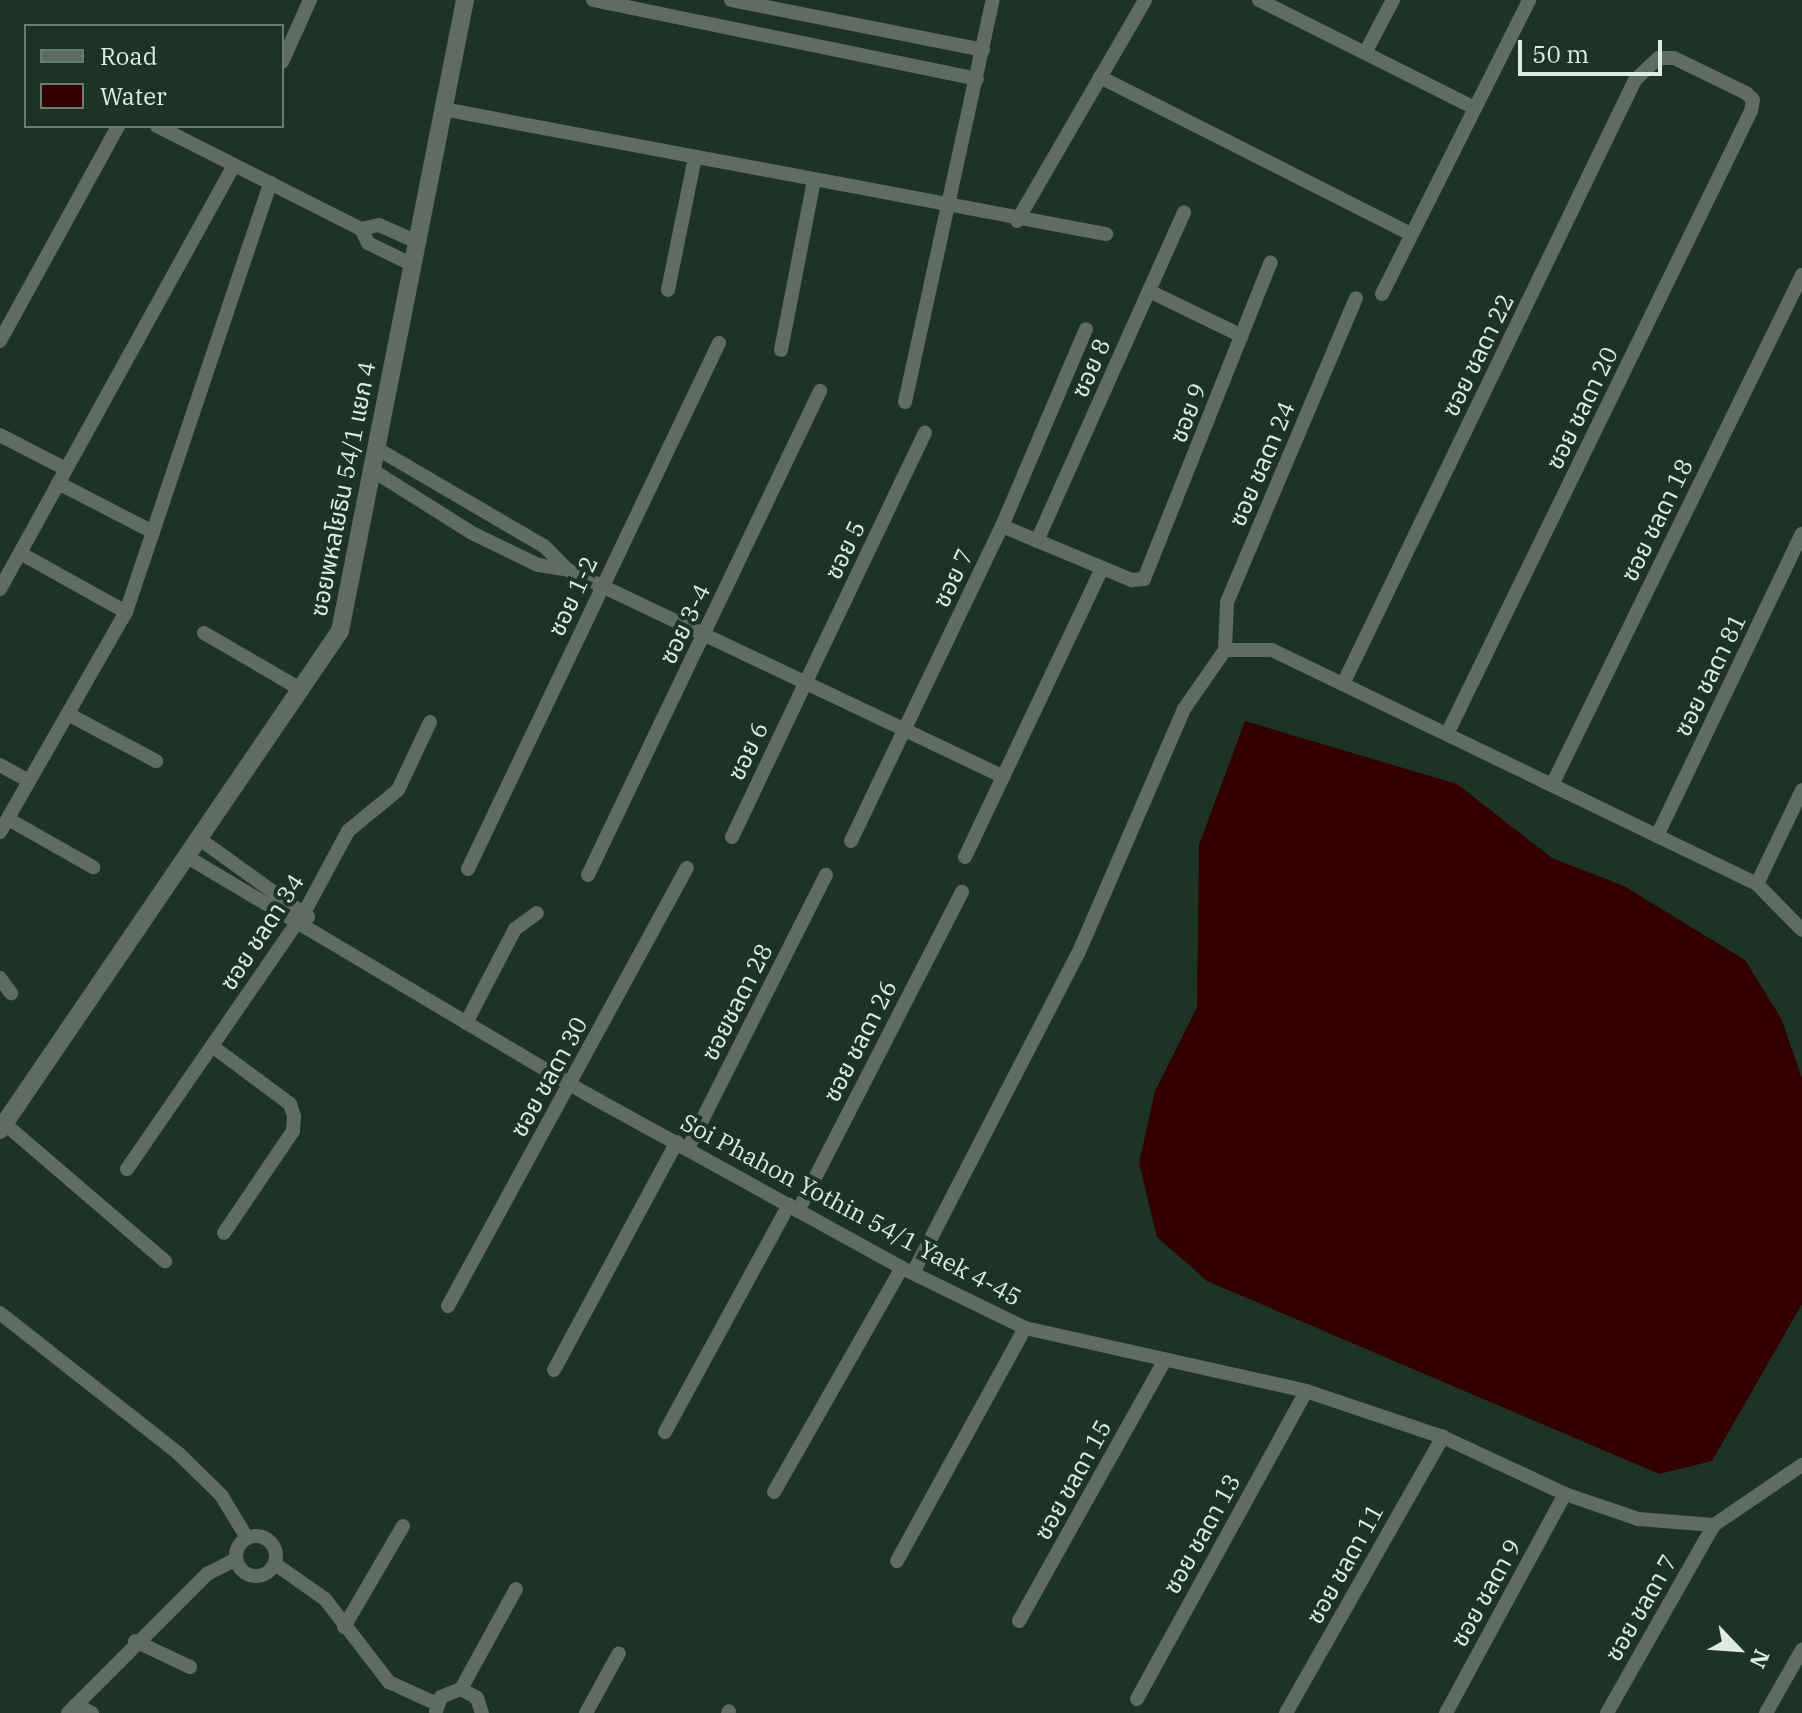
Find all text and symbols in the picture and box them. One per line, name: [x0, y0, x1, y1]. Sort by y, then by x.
legend: [24, 24, 284, 128]
scale bar: [1522, 24, 1666, 74]
text: 50 m: [1532, 38, 1589, 70]
text: Road: [100, 40, 157, 72]
text: Water: [100, 80, 167, 112]
street label: ซอย ชลดา 22: [1436, 289, 1520, 421]
street label: ซอย 8: [1065, 334, 1117, 402]
street label: ซอย ชลดา 20: [1540, 342, 1624, 474]
street label: ซอยพหลโยธิน 54/1 แยก 4: [304, 359, 382, 619]
street label: ซอย 9: [1164, 379, 1212, 447]
street label: ซอย ชลดา 24: [1223, 397, 1301, 531]
street label: ซอย ชลดา 18: [1615, 454, 1699, 586]
street label: ซอย 5: [819, 516, 871, 584]
street label: ซอย 7: [927, 544, 979, 612]
street label: ซอย 1-2: [542, 551, 604, 641]
street label: ซอย 3-4: [653, 579, 717, 669]
street label: ซอย ชลดา 81: [1668, 609, 1752, 741]
street label: ซอย 6: [722, 717, 774, 785]
street label: ซอย ชลดา 34: [214, 868, 310, 996]
street label: ซอยชลดา 28: [695, 939, 779, 1065]
street label: ซอย ชลดา 26: [817, 975, 903, 1107]
street label: ซอย ชลดา 30: [504, 1012, 594, 1142]
street label: Soi Phahon Yothin 54/1 Yaek 4-45: [676, 1108, 1026, 1312]
street label: ซอย ชลดา 15: [1028, 1415, 1118, 1545]
street label: ซอย ชลดา 13: [1157, 1469, 1247, 1599]
street label: ซอย ชลดา 11: [1300, 1499, 1390, 1629]
street label: ซอย ชลดา 9: [1445, 1534, 1527, 1652]
street label: ซอย ชลดา 7: [1599, 1550, 1683, 1666]
north arrow: [1698, 1609, 1778, 1689]
text: N: [1743, 1645, 1777, 1673]

